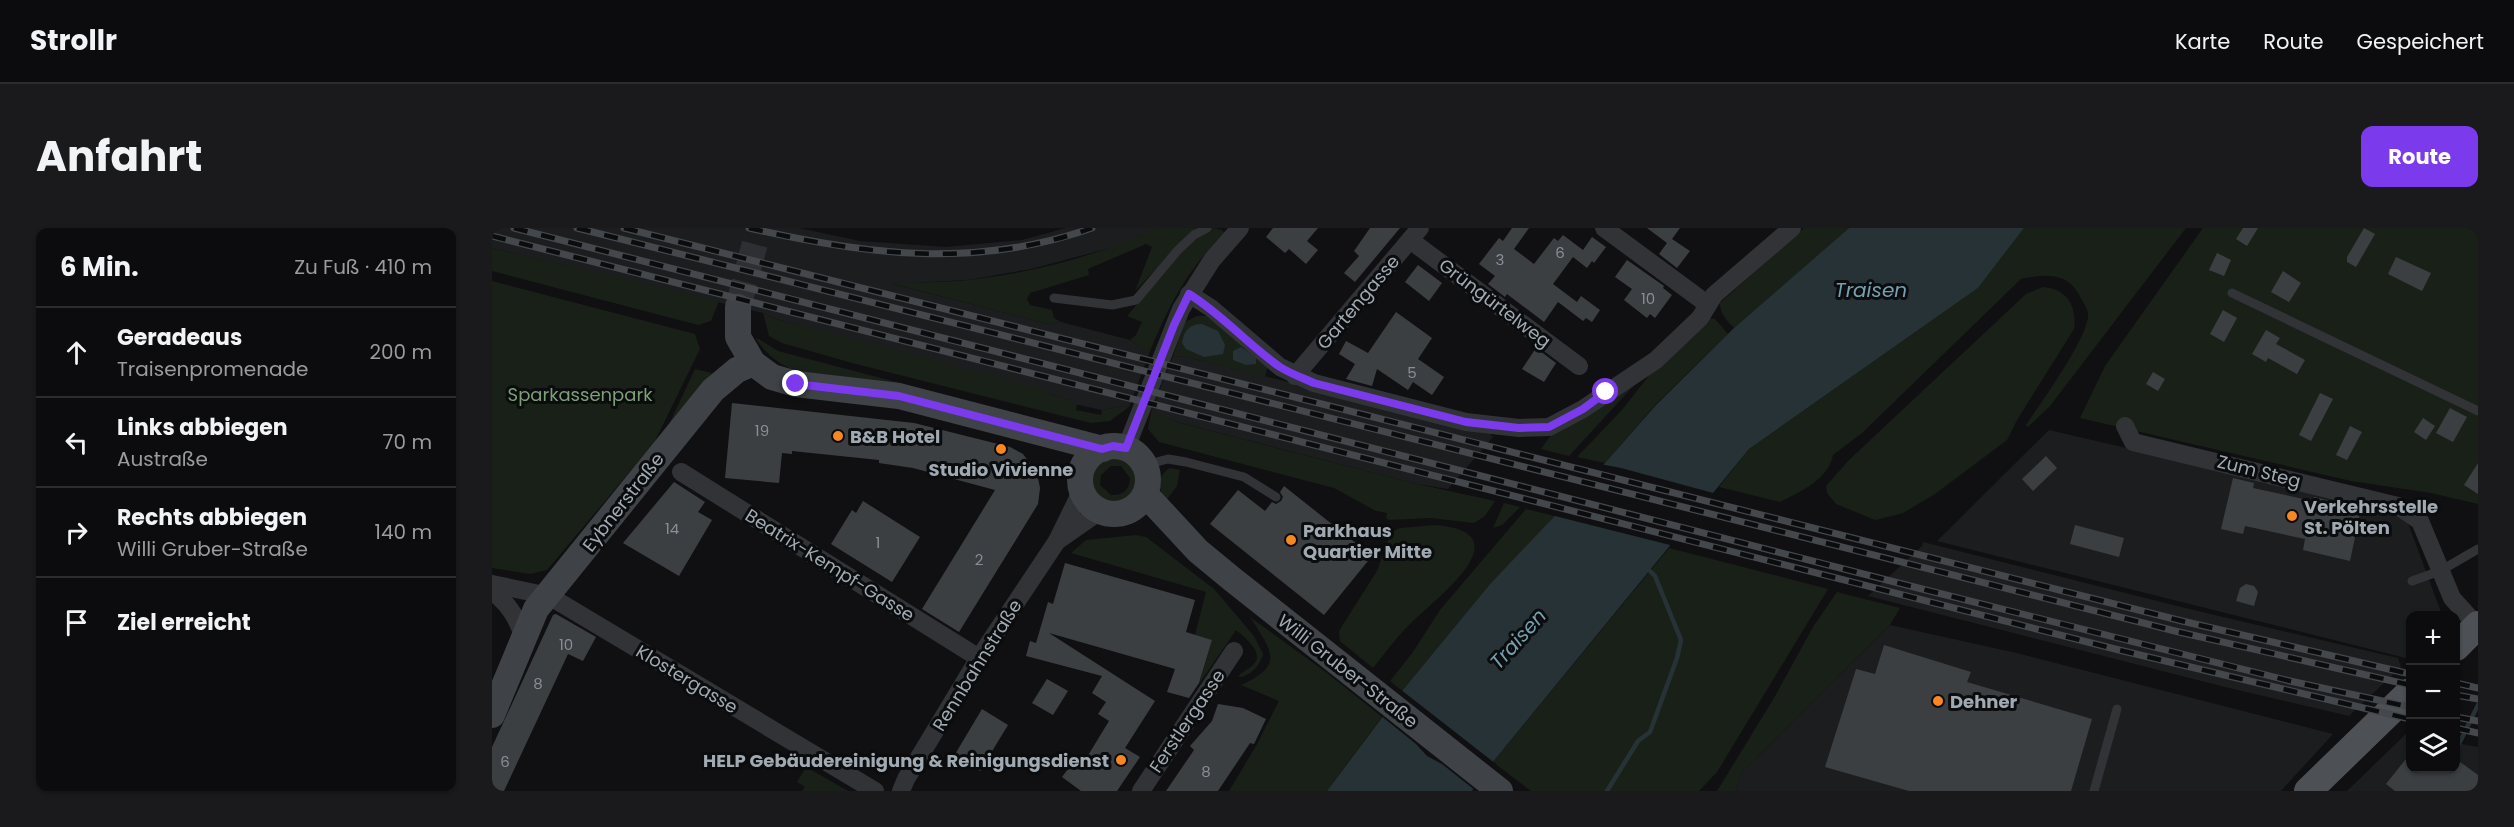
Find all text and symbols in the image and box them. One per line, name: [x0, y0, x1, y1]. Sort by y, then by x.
text: Strollr: [30, 21, 117, 60]
text: Karte: [2175, 27, 2230, 56]
text: Route: [2263, 27, 2324, 56]
text: Gespeichert: [2357, 27, 2484, 56]
button: Route: [2361, 126, 2478, 187]
text: Anfahrt: [36, 127, 202, 186]
house number: 6: [1555, 242, 1565, 263]
text: 6 Min.: [60, 249, 138, 285]
street label: Gartengasse: [1311, 249, 1405, 355]
house number: 3: [1496, 249, 1504, 270]
text: Zu Fuß · 410 m: [294, 253, 432, 281]
street label: Grüngürtelweg: [1434, 253, 1556, 353]
water label: Traisen: [1835, 276, 1907, 304]
house number: 10: [1641, 288, 1655, 309]
text: Geradeaus: [117, 322, 242, 353]
icon: ahead: [60, 336, 93, 369]
text: 200 m: [369, 338, 432, 366]
text: Traisenpromenade: [117, 355, 308, 383]
house number: 5: [1407, 362, 1417, 383]
route end: [782, 370, 808, 396]
route start: [1592, 378, 1618, 404]
park label: Sparkassenpark: [508, 382, 653, 407]
text: Links abbiegen: [117, 412, 288, 443]
house number: 19: [755, 420, 769, 441]
place label: B&B Hotel: [850, 424, 940, 449]
icon: left: [60, 426, 93, 459]
text: 70 m: [383, 428, 432, 456]
marker: B&B Hotel: [831, 429, 845, 443]
marker: Studio Vivienne: [994, 442, 1008, 456]
text: Austraße: [117, 445, 208, 473]
street label: Eybnerstraße: [576, 447, 670, 557]
street label: Zum Steg: [2215, 449, 2303, 493]
place label: Studio Vivienne: [929, 457, 1073, 482]
place label: Verkehrsstelle St. Pölten: [2304, 494, 2438, 540]
text: Rechts abbiegen: [117, 502, 307, 533]
street label: Beatrix-Kempf-Gasse: [741, 503, 919, 627]
marker: Verkehrsstelle St. Pölten: [2285, 509, 2299, 523]
icon: right: [60, 516, 93, 549]
text: 140 m: [375, 518, 432, 546]
house number: 14: [665, 518, 679, 539]
place label: Parkhaus Quartier Mitte: [1303, 518, 1432, 564]
house number: 1: [876, 532, 880, 553]
marker: Parkhaus Quartier Mitte: [1284, 533, 1298, 547]
text: Willi Gruber-Straße: [117, 535, 308, 563]
house number: 2: [975, 549, 983, 570]
street label: Rennbahnstraße: [926, 594, 1028, 736]
water label: Traisen: [1483, 603, 1553, 675]
icon: arrive: [60, 606, 93, 639]
text: Ziel erreicht: [117, 607, 251, 638]
street label: Willi Gruber-Straße: [1273, 608, 1423, 734]
map controls: [2406, 611, 2460, 773]
button: +: [2406, 611, 2460, 665]
house number: 10: [559, 634, 573, 655]
street label: Klostergasse: [631, 639, 743, 719]
street label: Ferstlergasse: [1143, 664, 1231, 778]
button: −: [2406, 665, 2460, 719]
house number: 8: [533, 673, 543, 694]
place label: Dehner: [1950, 689, 2018, 714]
marker: Dehner: [1931, 694, 1945, 708]
button: layers: [2406, 719, 2460, 773]
place label: HELP Gebäudereinigung & Reinigungsdienst: [703, 748, 1109, 773]
house number: 6: [500, 751, 510, 772]
marker: HELP Gebäudereinigung & Reinigungsdienst: [1114, 753, 1128, 767]
house number: 8: [1201, 761, 1211, 782]

